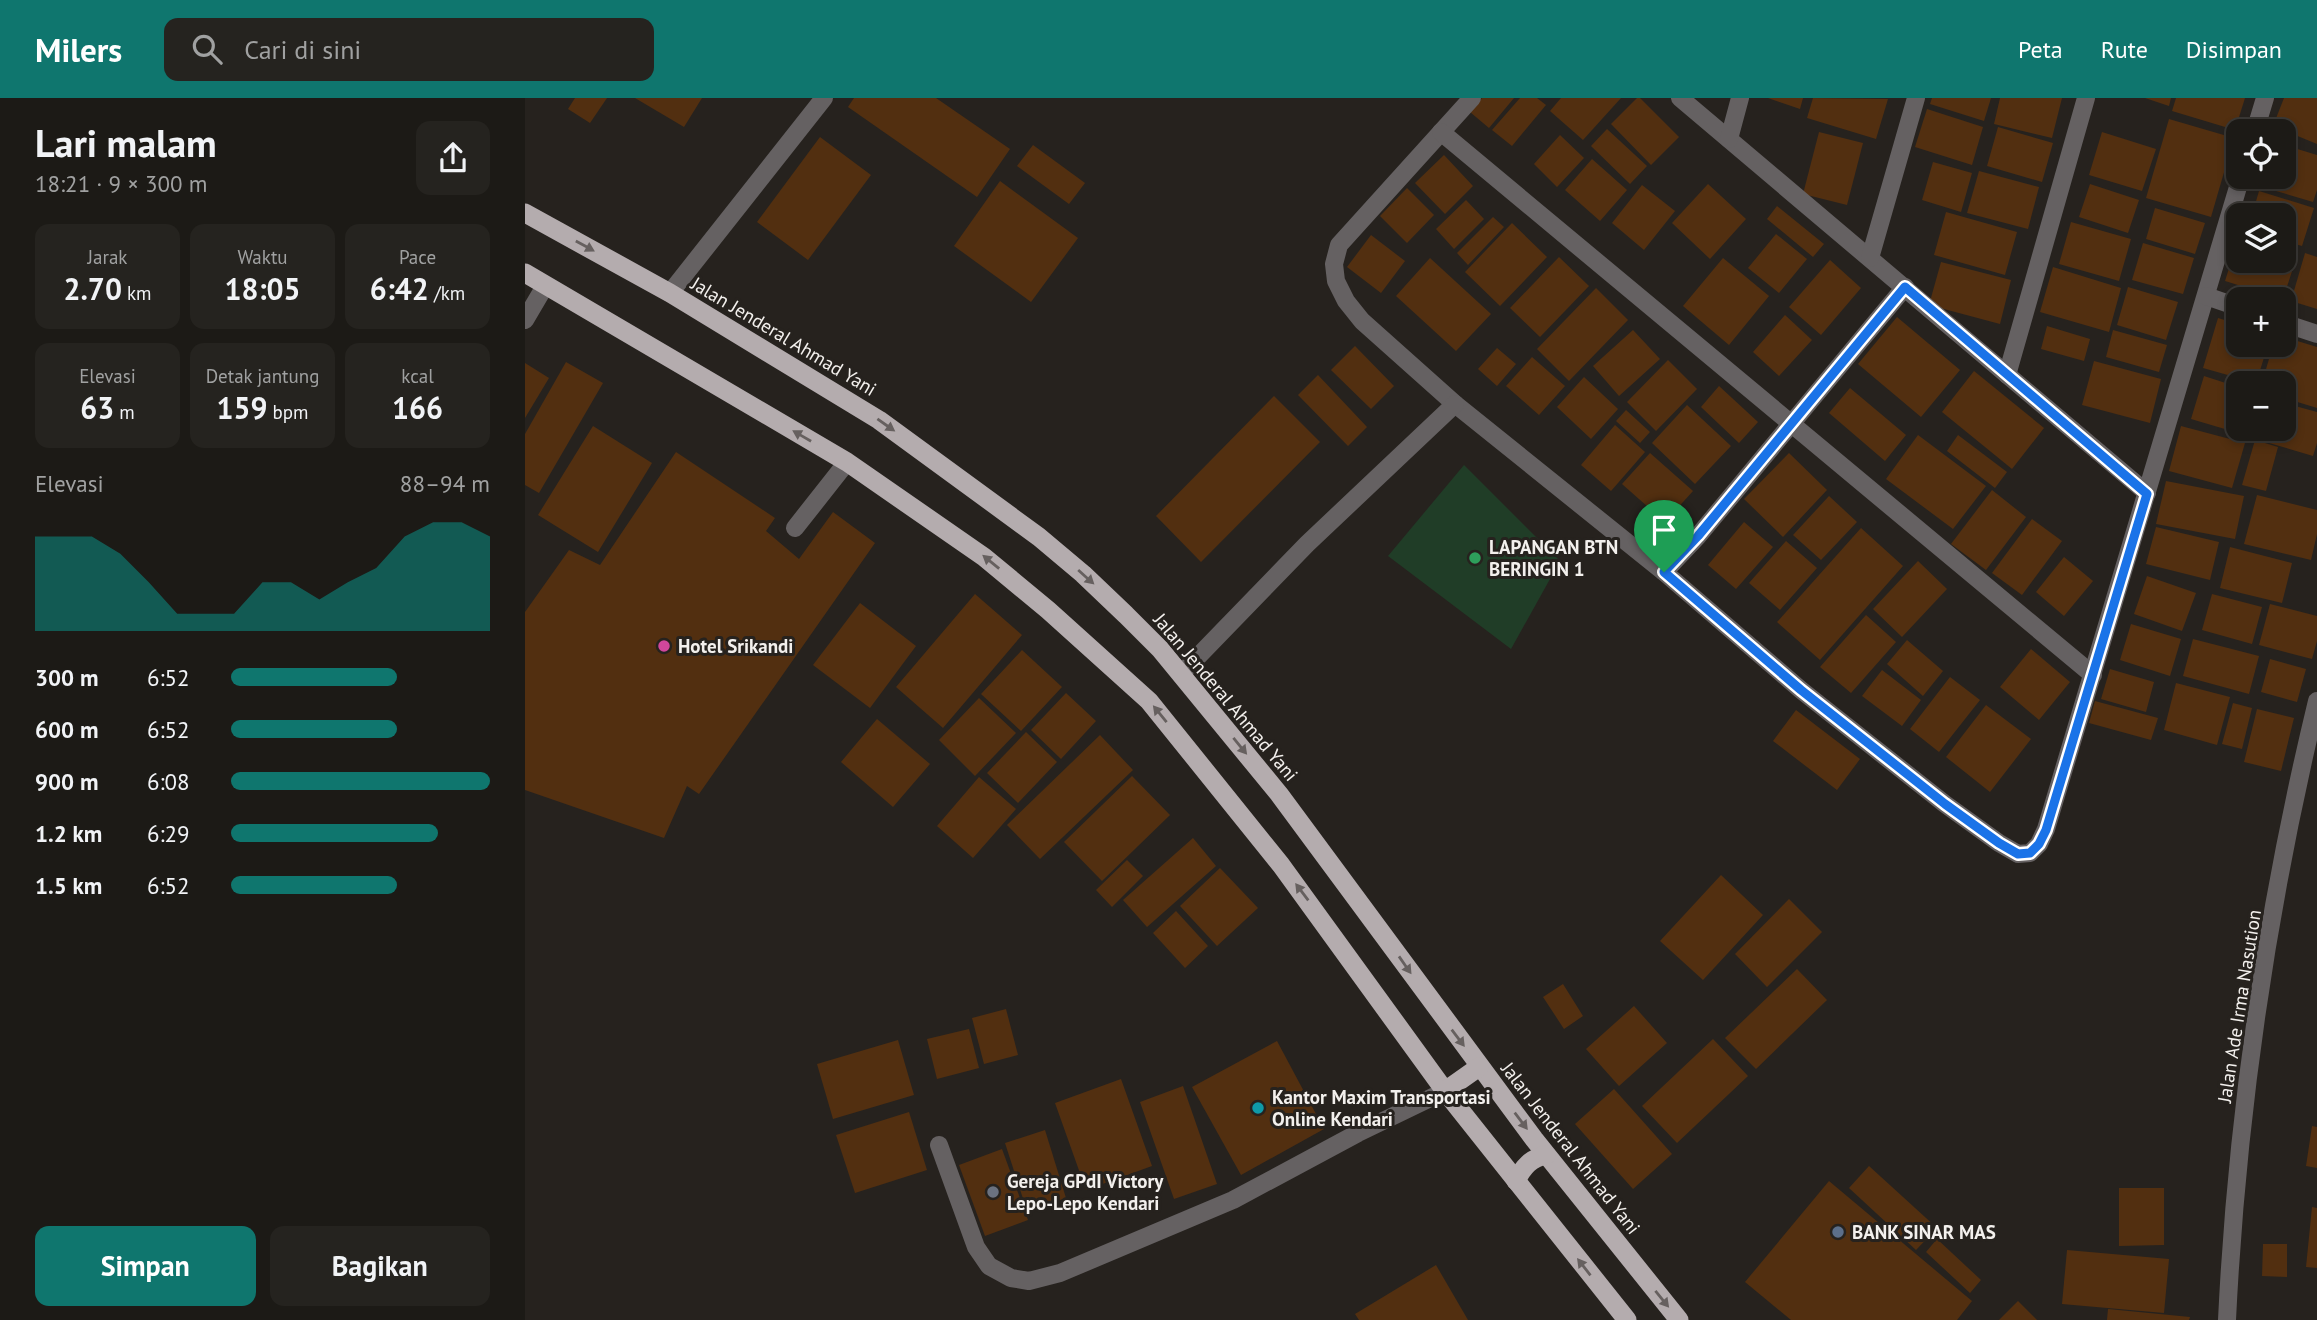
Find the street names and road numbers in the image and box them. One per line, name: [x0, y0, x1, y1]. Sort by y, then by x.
street label: Jalan Jenderal Ahmad Yani: [686, 271, 881, 401]
street label: Jalan Jenderal Ahmad Yani: [1148, 607, 1303, 786]
street label: Jalan Ade Irma Nasution: [2212, 908, 2266, 1105]
street label: Jalan Jenderal Ahmad Yani: [1496, 1056, 1646, 1239]

